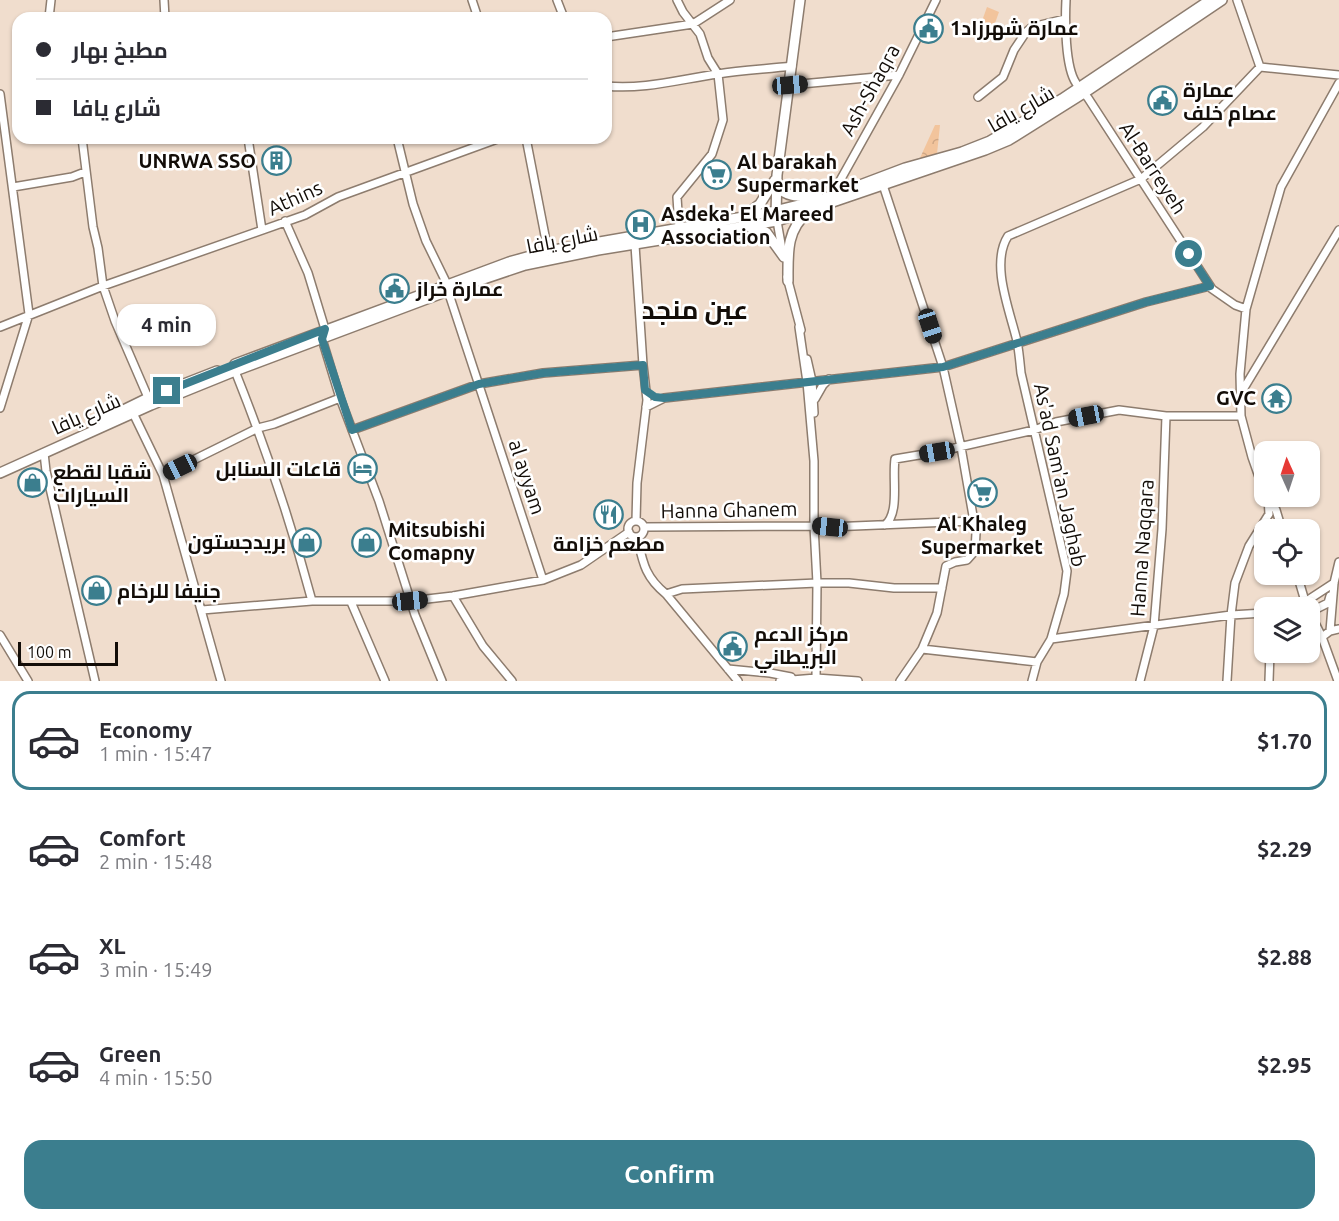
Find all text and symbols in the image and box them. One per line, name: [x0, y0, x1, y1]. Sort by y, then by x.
public building icon: عمارة شهرزاد1: [913, 12, 945, 44]
place label: عمارة شهرزاد1: [950, 16, 1079, 41]
text: مطبخ بهار: [72, 37, 168, 62]
street label: Ash-Shaqra: [835, 40, 904, 139]
car: [771, 74, 809, 96]
place label: عمارة عصام خلف: [1183, 78, 1277, 127]
street label: شارع يافا: [984, 80, 1059, 139]
public building icon: عمارة عصام خلف: [1146, 85, 1178, 117]
text: شارع يافا: [72, 95, 161, 120]
street label: Al-Barreyeh: [1115, 117, 1192, 218]
building icon: UNRWA SSO: [261, 145, 293, 177]
place label: UNRWA SSO: [138, 149, 256, 172]
place label: Al barakah Supermarket: [737, 150, 859, 196]
supermarket icon: Al barakah Supermarket: [700, 158, 732, 190]
street label: Athins: [264, 175, 326, 220]
place label: Asdeka' El Mareed Association: [661, 202, 834, 248]
hospital icon: Asdeka' El Mareed Association: [624, 209, 656, 241]
street label: شارع يافا: [524, 221, 600, 261]
route start: [1175, 240, 1202, 267]
public building icon: عمارة خراز: [379, 273, 411, 305]
place label: عمارة خراز: [415, 277, 503, 301]
district label: عين منجد: [642, 295, 748, 326]
callout: 4 min: [118, 304, 216, 346]
car: [916, 306, 944, 346]
text: 4 min: [141, 313, 192, 336]
route end: [153, 377, 180, 404]
street label: As'ad Sam'an Jaghab: [1030, 381, 1091, 569]
temple icon: GVC: [1261, 382, 1293, 414]
place label: GVC: [1216, 386, 1256, 409]
street label: شارع يافا: [48, 388, 125, 442]
car: [1067, 404, 1105, 428]
street label: al ayyam: [505, 436, 550, 517]
car: [918, 440, 956, 464]
north arrow: [1254, 441, 1320, 507]
map controls: [1254, 441, 1320, 663]
car: [160, 451, 200, 483]
hotel icon: قاعات السنابل: [346, 453, 378, 485]
place label: قاعات السنابل: [216, 457, 341, 481]
place label: شقبا لقطع السيارات: [53, 460, 152, 507]
shop icon: شقبا لقطع السيارات: [16, 467, 48, 499]
supermarket icon: Al Khaleg Supermarket: [966, 477, 998, 509]
street label: Hanna Naqqara: [1125, 478, 1158, 618]
street label: Hanna Ghanem: [660, 497, 797, 522]
restaurant icon: مطعم خزامة: [593, 498, 625, 530]
place label: Al Khaleg Supermarket: [921, 512, 1043, 558]
car: [811, 516, 849, 538]
place label: Mitsubishi Comapny: [388, 518, 485, 564]
button: locate: [1254, 519, 1320, 585]
shop icon: بريدجستون: [291, 526, 323, 558]
shop icon: Mitsubishi Comapny: [351, 526, 383, 558]
place label: بريدجستون: [188, 530, 286, 554]
place label: مطعم خزامة: [553, 532, 665, 558]
shop icon: جنيفا للرخام: [80, 575, 112, 607]
place label: جنيفا للرخام: [117, 579, 221, 605]
car: [391, 590, 429, 612]
button: layers: [1254, 597, 1320, 663]
place label: مركز الدعم البريطاني: [754, 622, 849, 673]
public building icon: مركز الدعم البريطاني: [717, 630, 749, 662]
scale bar: [18, 639, 118, 666]
text: 100 m: [27, 643, 72, 661]
icon: car: [27, 714, 81, 768]
text: Economy: [99, 717, 192, 742]
text: $1.70: [1257, 728, 1312, 753]
text: 1 min · 15:47: [99, 742, 213, 765]
icon: car: [27, 822, 81, 876]
text: Comfort: [99, 825, 186, 850]
text: $2.29: [1257, 836, 1312, 861]
text: 2 min · 15:48: [99, 850, 213, 873]
icon: car: [27, 930, 81, 984]
text: XL: [99, 933, 126, 958]
text: $2.88: [1257, 944, 1312, 969]
text: 3 min · 15:49: [99, 958, 213, 981]
icon: car: [27, 1038, 81, 1092]
text: Green: [99, 1041, 161, 1066]
text: $2.95: [1257, 1052, 1312, 1077]
text: 4 min · 15:50: [99, 1066, 213, 1089]
button: Confirm: [24, 1140, 1315, 1209]

